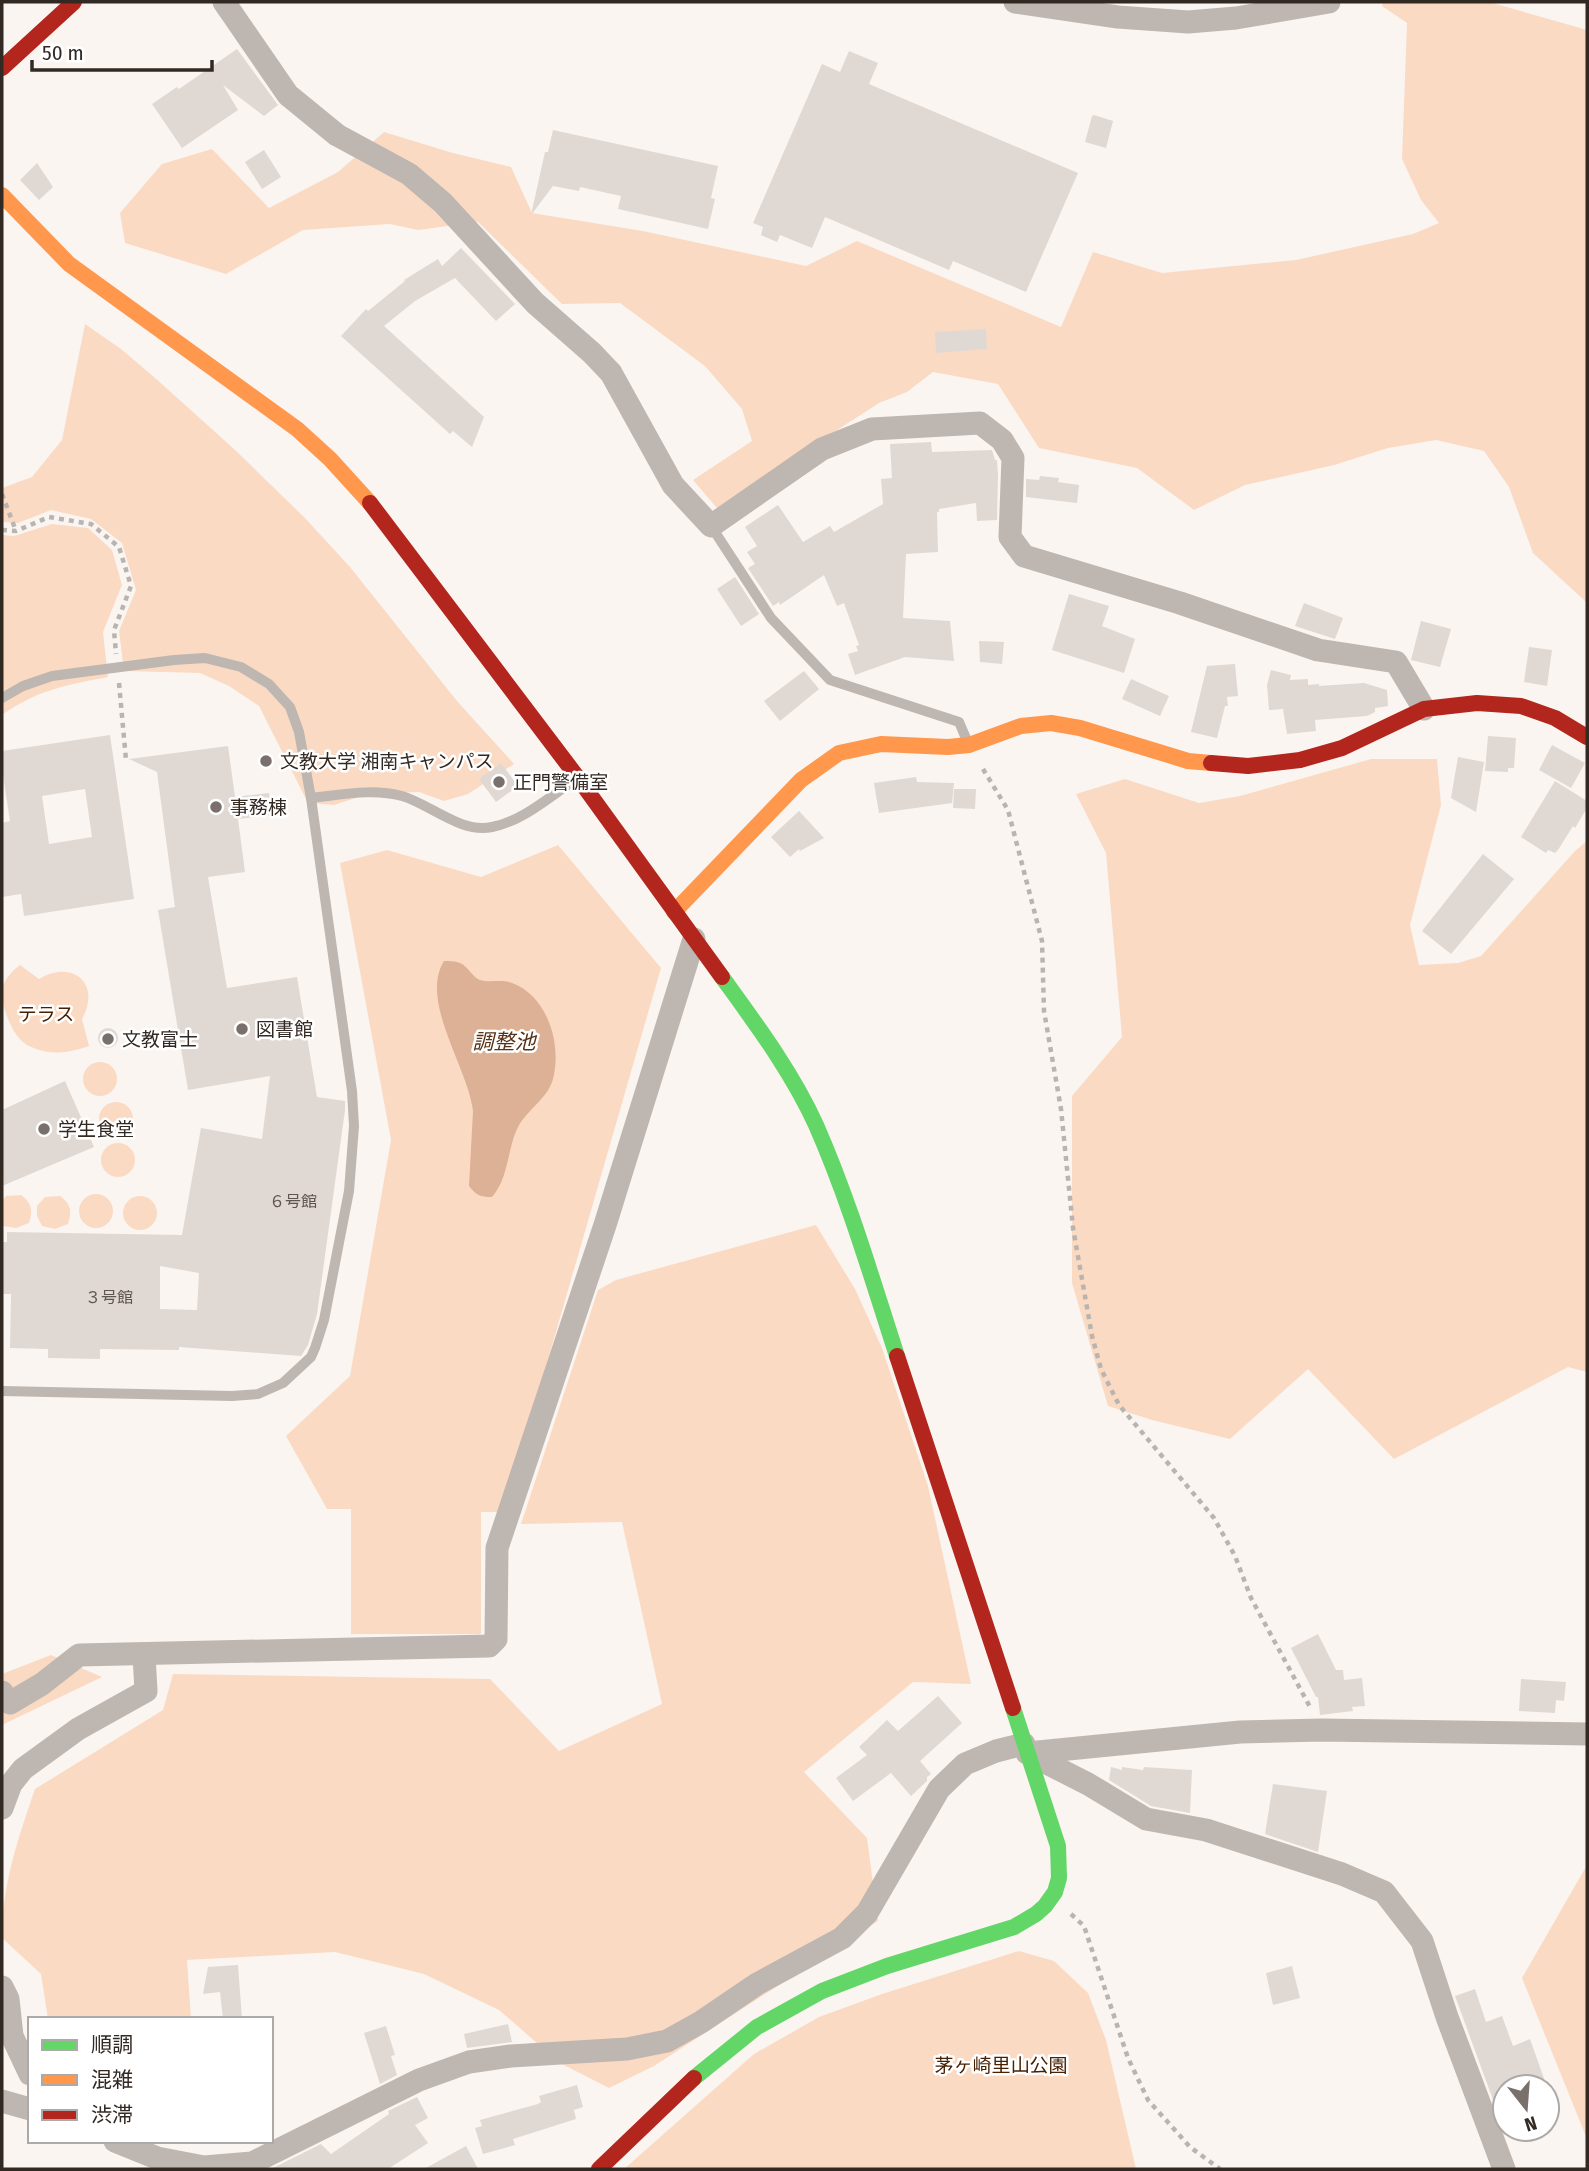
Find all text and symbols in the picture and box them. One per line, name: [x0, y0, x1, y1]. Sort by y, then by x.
scale bar: [32, 28, 212, 72]
text: 50 m: [42, 40, 84, 66]
place label: 文教大学 湘南キャンパス: [280, 750, 493, 773]
marker: 文教大学 湘南キャンパス: [258, 753, 274, 769]
place label: 正門警備室: [513, 771, 608, 794]
marker: 正門警備室: [491, 774, 507, 790]
place label: 事務棟: [230, 796, 287, 819]
marker: 事務棟: [208, 799, 224, 815]
park label: テラス: [18, 1003, 74, 1026]
place label: 図書館: [256, 1018, 313, 1041]
marker: 図書館: [234, 1021, 250, 1037]
place label: 文教富士: [122, 1028, 198, 1051]
water label: 調整池: [473, 1029, 537, 1055]
marker: 文教富士: [100, 1031, 116, 1047]
place label: 学生食堂: [58, 1118, 134, 1141]
marker: 学生食堂: [36, 1121, 52, 1137]
house number: ６号館: [269, 1192, 317, 1211]
house number: ３号館: [85, 1288, 133, 1307]
legend: [28, 2017, 273, 2143]
text: 順調: [91, 2032, 133, 2058]
park label: 茅ヶ崎里山公園: [934, 2054, 1068, 2077]
text: 混雑: [91, 2067, 133, 2093]
north arrow: [1491, 2073, 1561, 2143]
text: 渋滞: [91, 2102, 133, 2128]
text: N: [1522, 2111, 1540, 2136]

